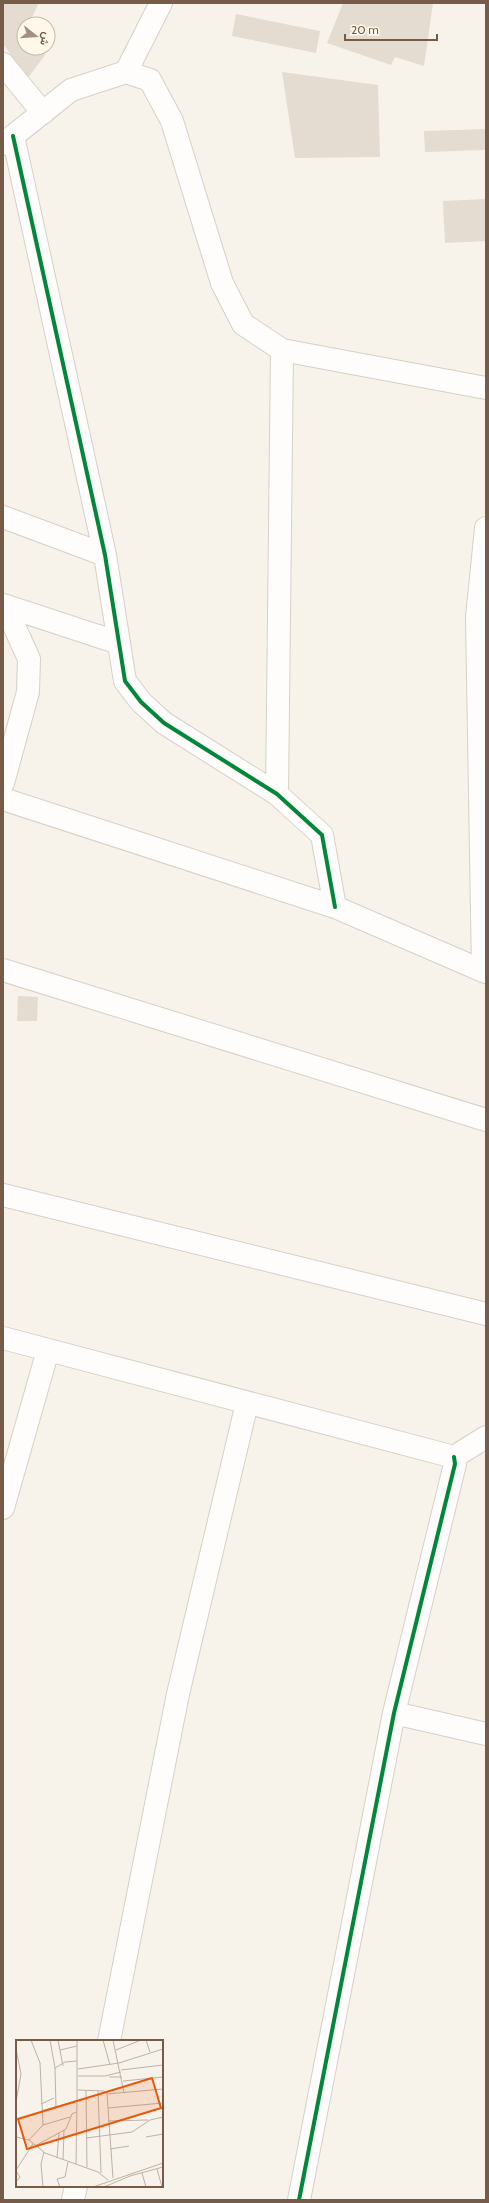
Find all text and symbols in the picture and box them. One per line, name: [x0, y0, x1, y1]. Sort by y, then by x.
north arrow: [16, 16, 56, 56]
scale bar: [345, 16, 437, 42]
text: 20 m: [351, 22, 379, 37]
text: ش: [37, 31, 54, 47]
inset map: [16, 2040, 163, 2187]

